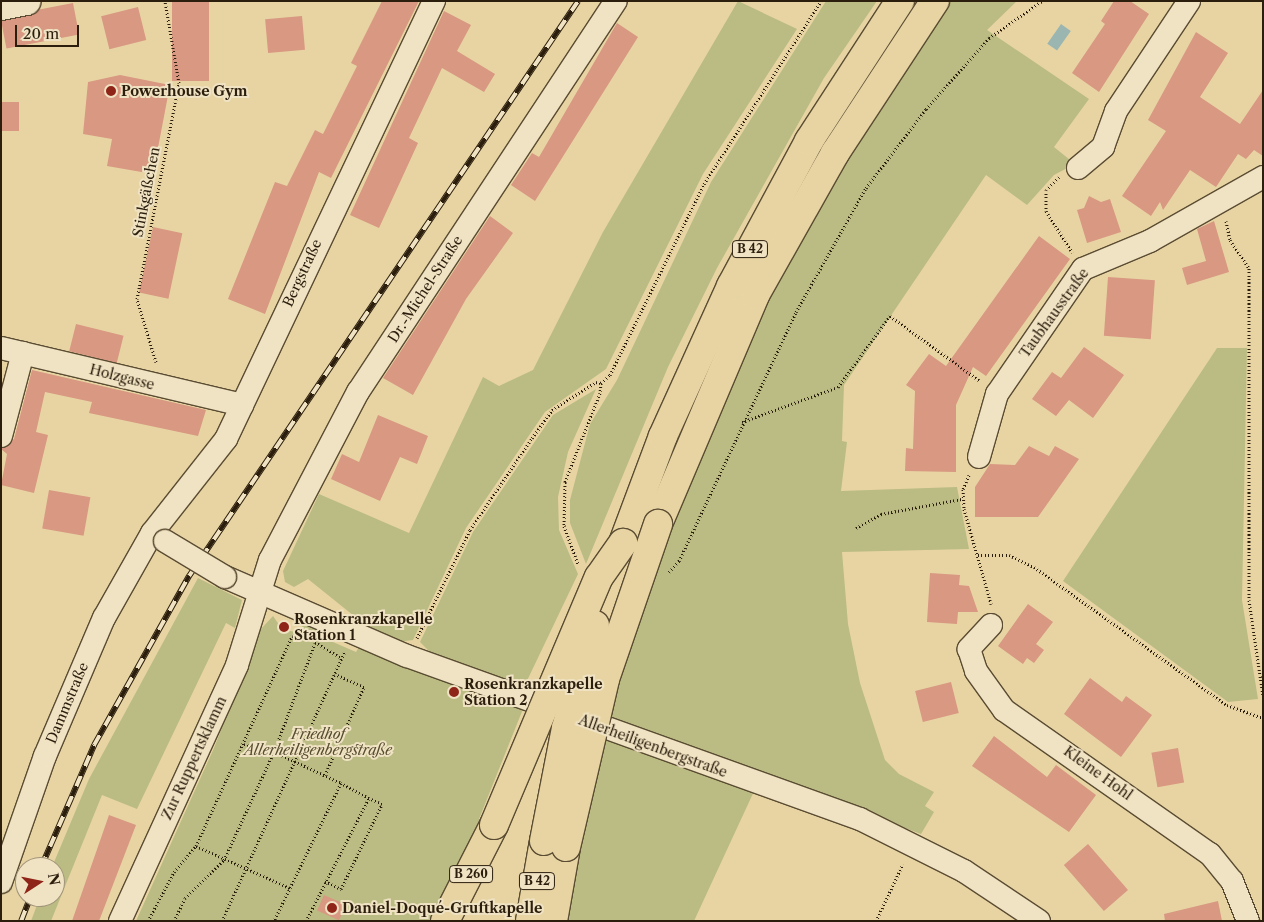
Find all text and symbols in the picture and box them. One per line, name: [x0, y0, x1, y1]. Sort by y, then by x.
scale bar: [18, 15, 81, 47]
text: 20 m: [23, 24, 59, 43]
place label: Powerhouse Gym: [121, 83, 248, 99]
marker: Powerhouse Gym: [105, 85, 117, 97]
street label: Stinkgäßchen: [129, 145, 163, 239]
street label: Dr.-Michel-Straße: [384, 232, 466, 346]
street label: Bergstraße: [279, 237, 325, 309]
road number: B 42: [731, 240, 769, 258]
street label: Taubhausstraße: [1016, 265, 1092, 361]
street label: Holzgasse: [88, 361, 156, 393]
place label: Rosenkranzkapelle Station 1: [294, 611, 433, 644]
marker: Rosenkranzkapelle Station 1: [278, 621, 290, 633]
street label: Dammstraße: [42, 660, 92, 746]
place label: Rosenkranzkapelle Station 2: [464, 676, 603, 709]
marker: Rosenkranzkapelle Station 2: [448, 686, 460, 698]
street label: Zur Ruppertsklamm: [158, 694, 230, 822]
street label: Allerheiligenbergstraße: [576, 711, 730, 781]
park label: Friedhof Allerheiligenbergstraße: [244, 726, 392, 759]
street label: Kleine Hohl: [1060, 743, 1136, 803]
north arrow: [15, 857, 65, 907]
road number: B 260: [448, 864, 494, 884]
road number: B 42: [518, 871, 556, 890]
text: N: [44, 872, 64, 887]
place label: Daniel-Doqué-Gruftkapelle: [342, 900, 542, 916]
marker: Daniel-Doqué-Gruftkapelle: [326, 902, 338, 914]

